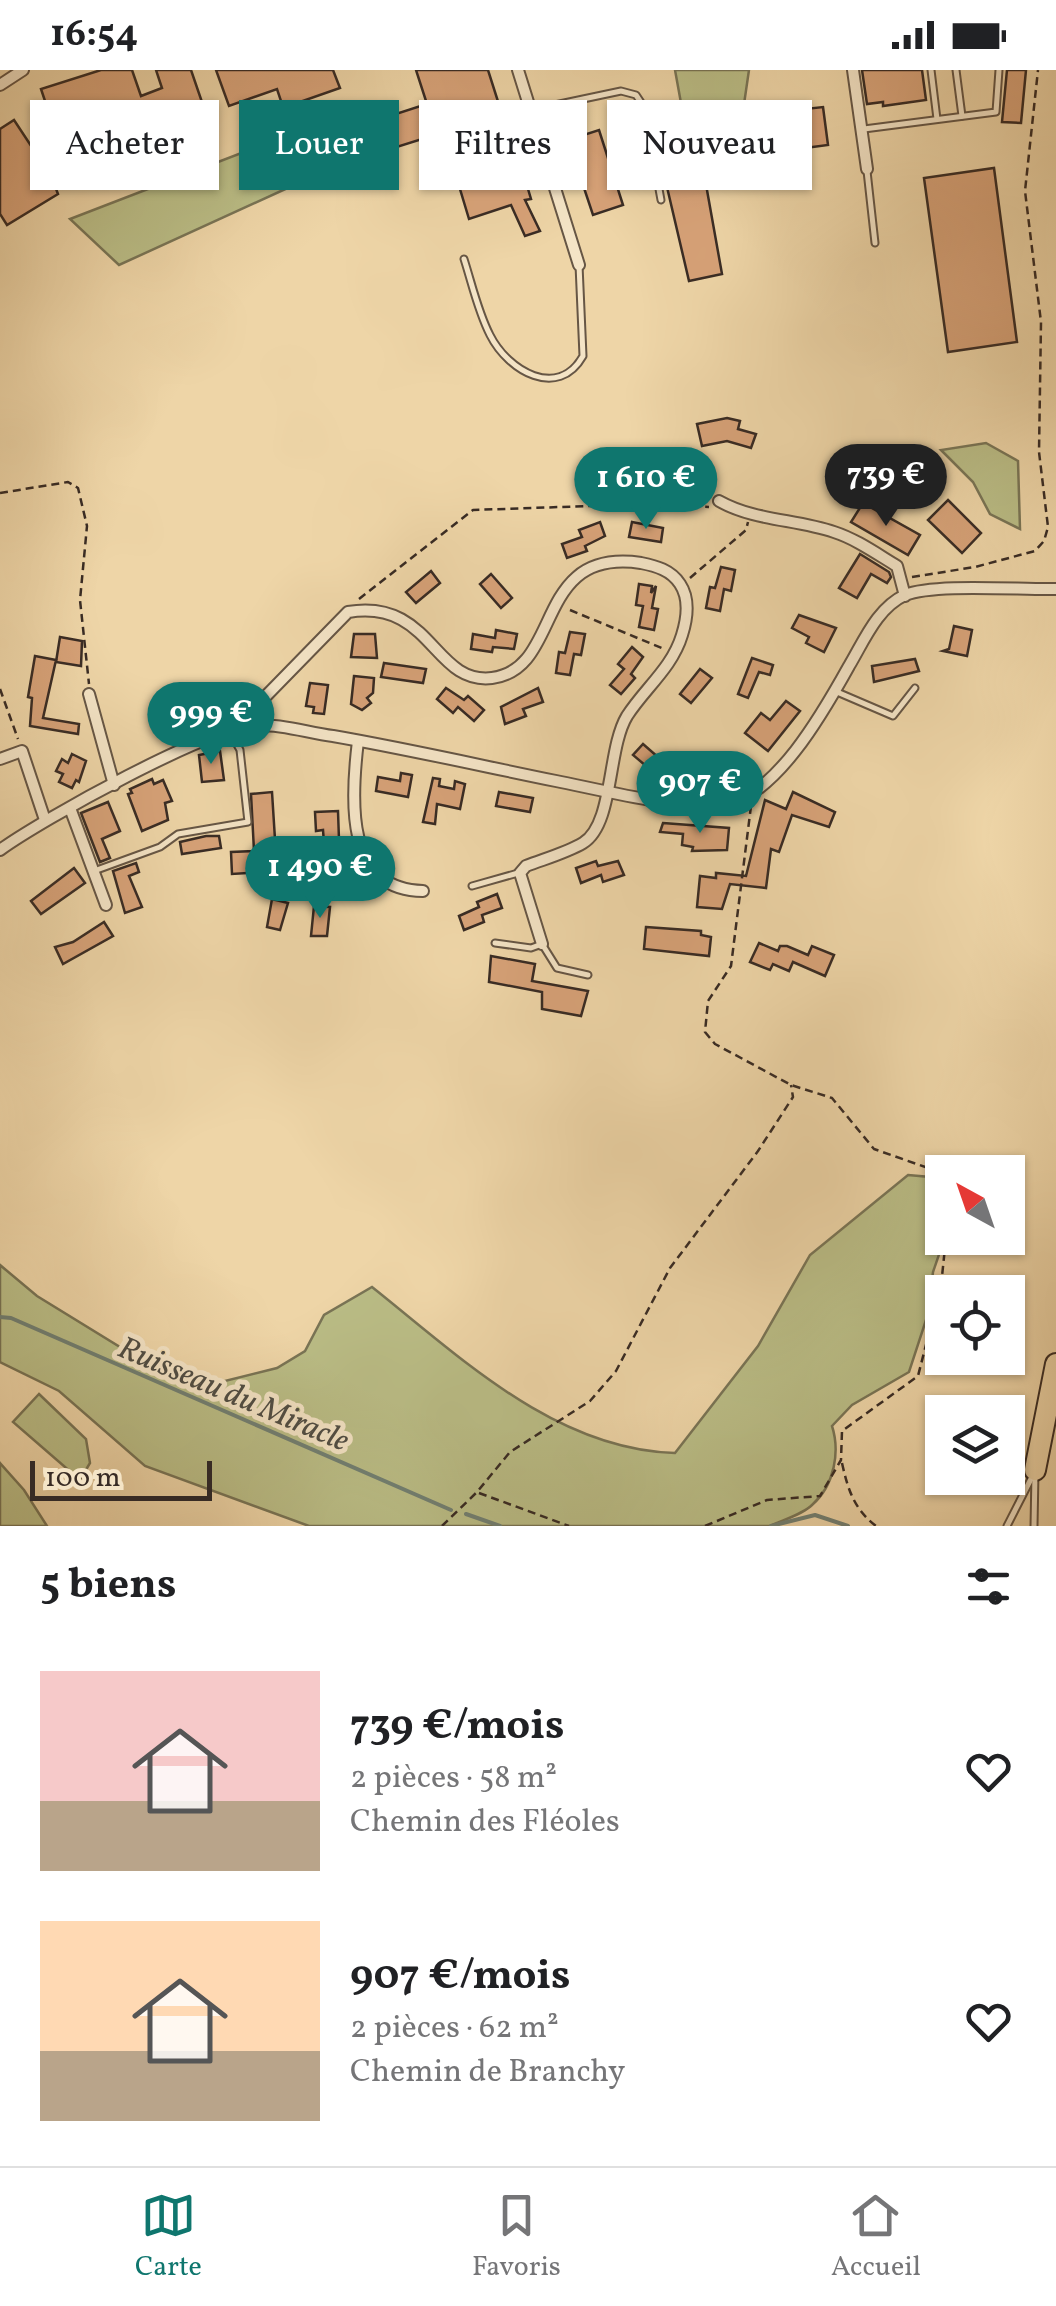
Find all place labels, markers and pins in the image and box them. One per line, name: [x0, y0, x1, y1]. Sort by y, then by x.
pin: 739 €: [816, 444, 956, 529]
pin: 1 610 €: [554, 447, 738, 532]
pin: 999 €: [141, 682, 281, 767]
pin: 907 €: [630, 751, 770, 836]
pin: 1 490 €: [228, 836, 412, 921]

